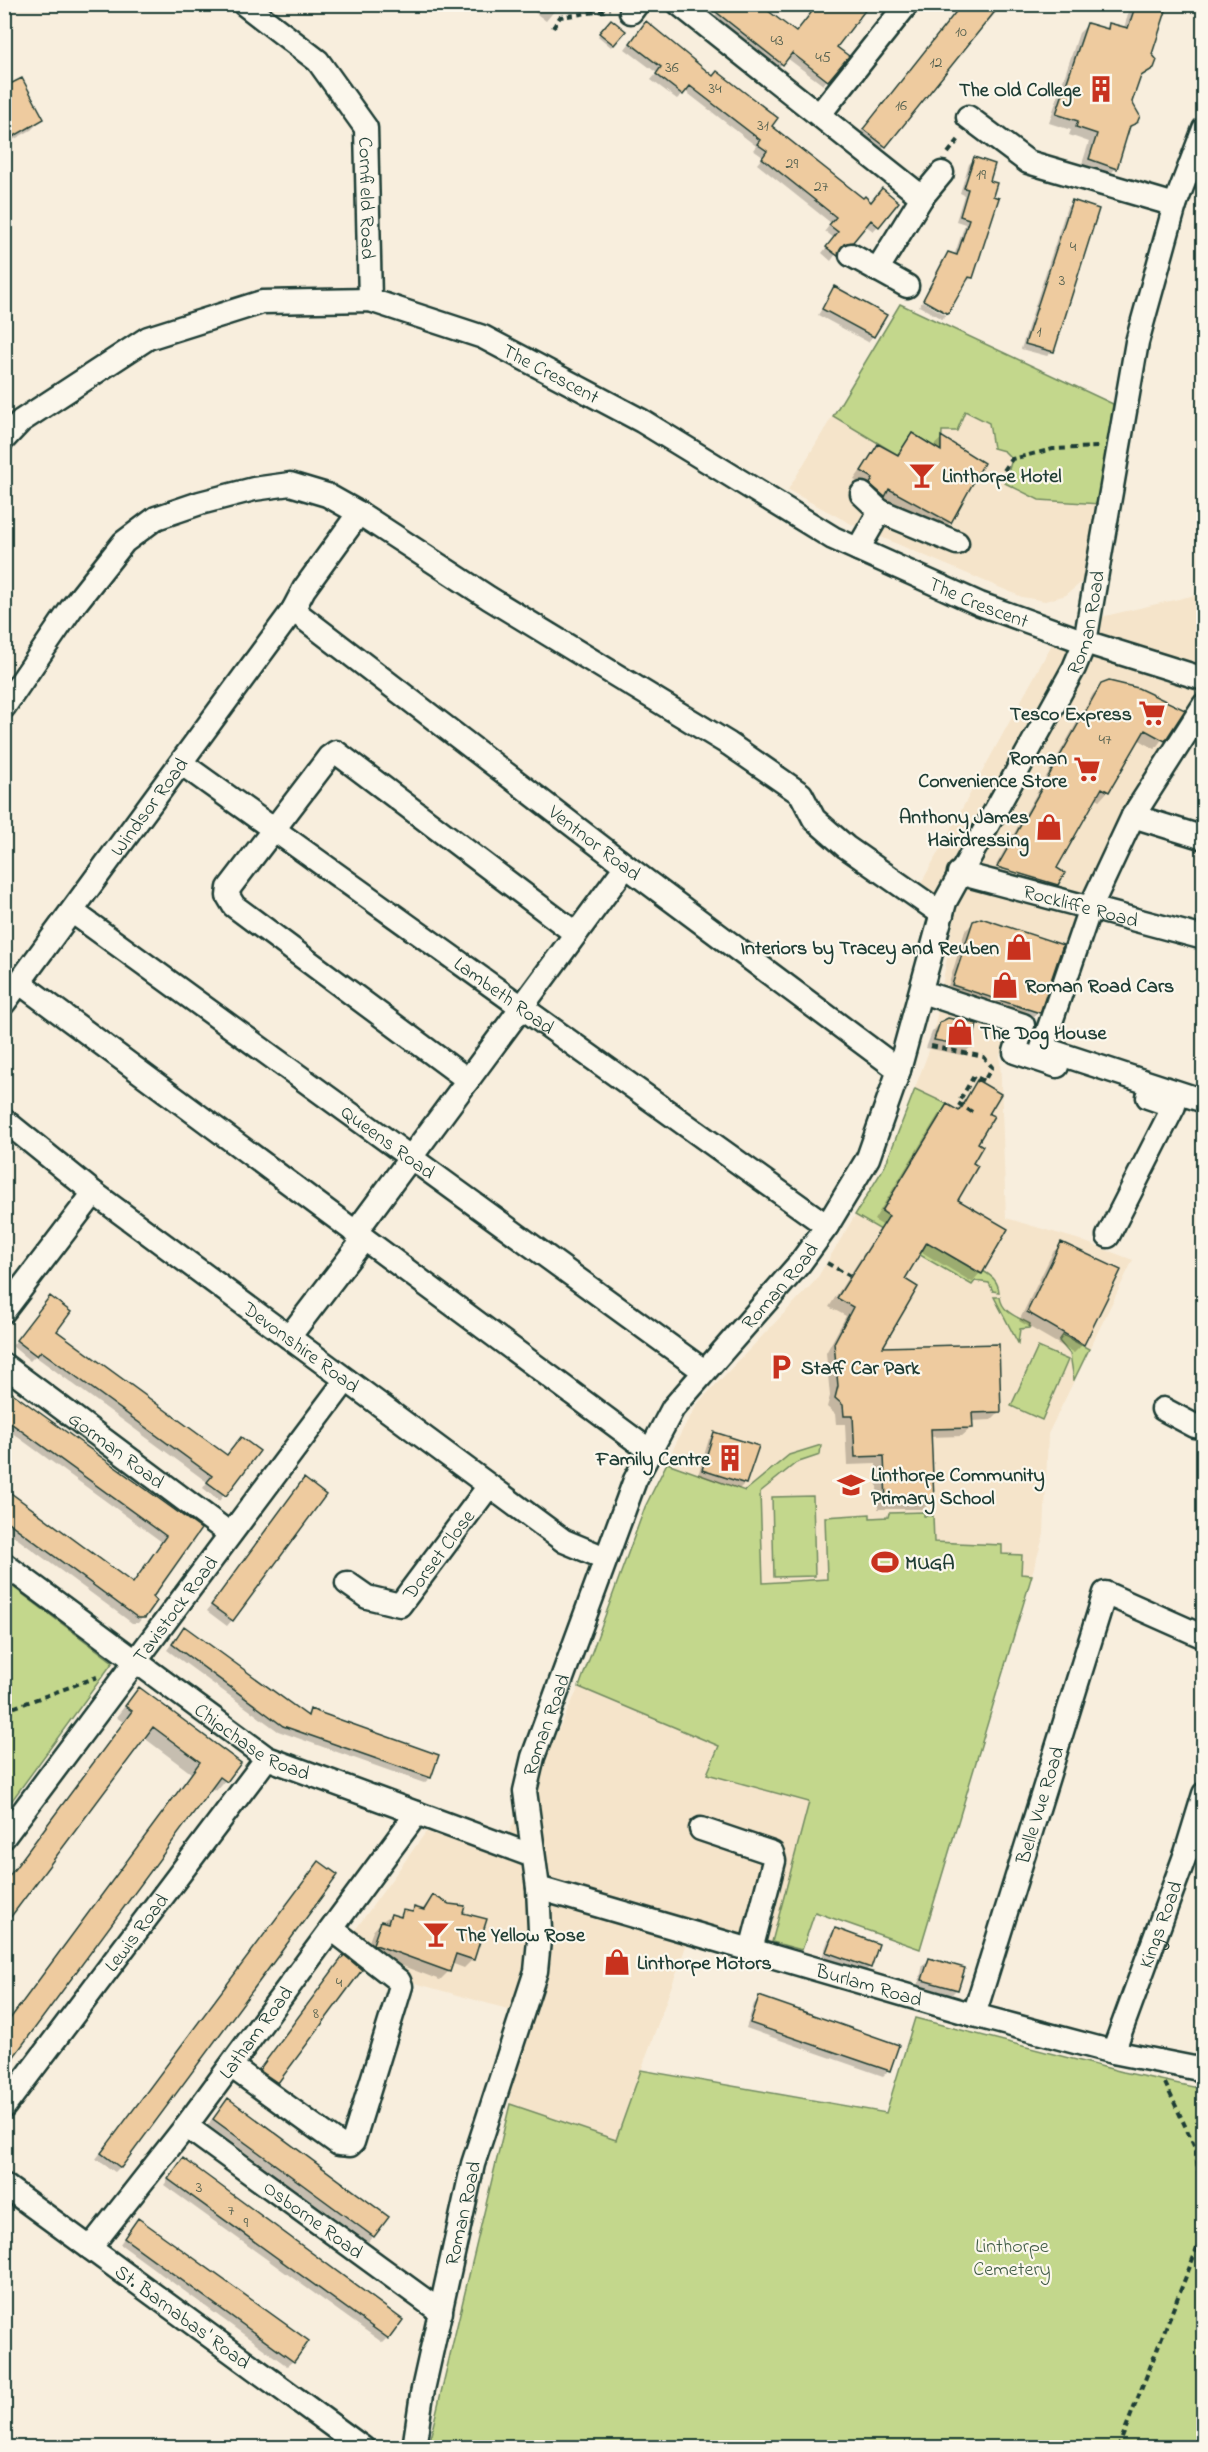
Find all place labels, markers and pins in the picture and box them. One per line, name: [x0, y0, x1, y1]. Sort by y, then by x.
building icon: The Old College: [1086, 74, 1116, 104]
place label: The Old College: [959, 77, 1082, 107]
bar icon: Linthorpe Hotel: [907, 460, 937, 490]
place label: Linthorpe Hotel: [942, 463, 1062, 492]
supermarket icon: Tesco Express: [1137, 698, 1167, 728]
place label: Tesco Express: [1010, 701, 1132, 730]
place label: Roman Convenience Store: [918, 745, 1068, 797]
supermarket icon: Roman Convenience Store: [1072, 754, 1102, 784]
place label: Anthony James Hairdressing: [899, 804, 1029, 857]
shop icon: Anthony James Hairdressing: [1034, 812, 1064, 842]
shop icon: Interiors by Tracey and Reuben: [1004, 932, 1034, 962]
place label: Interiors by Tracey and Reuben: [740, 935, 999, 965]
shop icon: Roman Road Cars: [990, 970, 1020, 1000]
place label: Roman Road Cars: [1025, 973, 1174, 1002]
shop icon: The Dog House: [945, 1017, 975, 1047]
place label: The Dog House: [980, 1020, 1108, 1050]
parking icon: Staff Car Park: [766, 1352, 796, 1382]
place label: Staff Car Park: [801, 1355, 921, 1384]
building icon: Family Centre: [715, 1443, 745, 1473]
place label: Family Centre: [595, 1446, 711, 1476]
place label: Linthorpe Community Primary School: [871, 1462, 1045, 1515]
school or university icon: Linthorpe Community Primary School: [836, 1470, 866, 1500]
sports icon: MUGA: [870, 1547, 900, 1577]
place label: MUGA: [905, 1550, 955, 1579]
bar icon: The Yellow Rose: [421, 1919, 451, 1949]
place label: The Yellow Rose: [456, 1922, 586, 1951]
shop icon: Linthorpe Motors: [602, 1947, 632, 1977]
place label: Linthorpe Motors: [637, 1950, 772, 1979]

